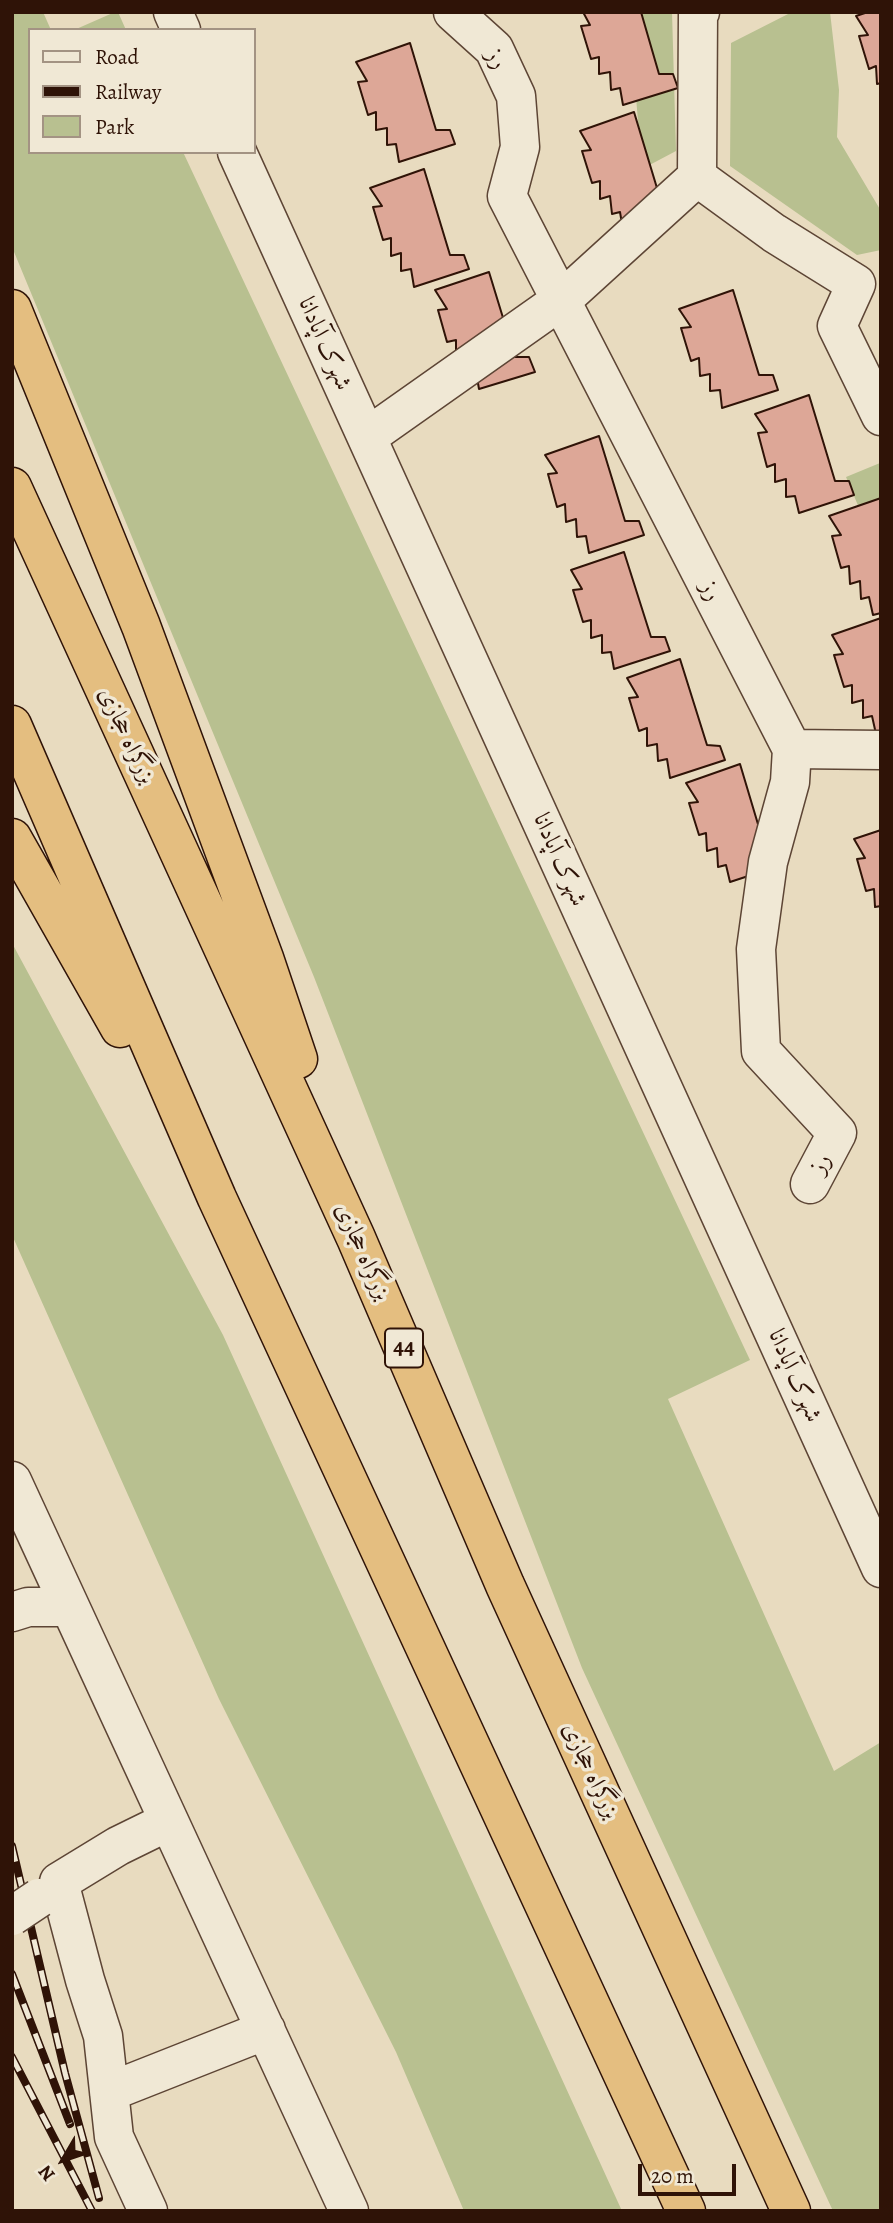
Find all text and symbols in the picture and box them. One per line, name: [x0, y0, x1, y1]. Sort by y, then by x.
legend: [28, 28, 256, 154]
text: Road: [95, 43, 139, 71]
street label: رز: [479, 43, 513, 75]
text: Railway: [95, 78, 161, 106]
text: Park: [95, 113, 134, 141]
street label: شهرک آپادانا: [291, 293, 357, 395]
street label: رز: [693, 576, 727, 606]
street label: بزرگراه حجازی: [91, 683, 161, 789]
street label: شهرک آپادانا: [526, 809, 592, 911]
street label: رز: [804, 1149, 838, 1179]
street label: بزرگراه حجازی: [328, 1199, 396, 1305]
street label: شهرک آپادانا: [761, 1325, 827, 1427]
road number: 44: [385, 1329, 423, 1368]
street label: بزرگراه حجازی: [555, 1718, 625, 1824]
north arrow: [28, 2125, 98, 2195]
scale bar: [641, 2150, 739, 2194]
text: N: [32, 2160, 61, 2187]
text: 20 m: [651, 2162, 694, 2190]

